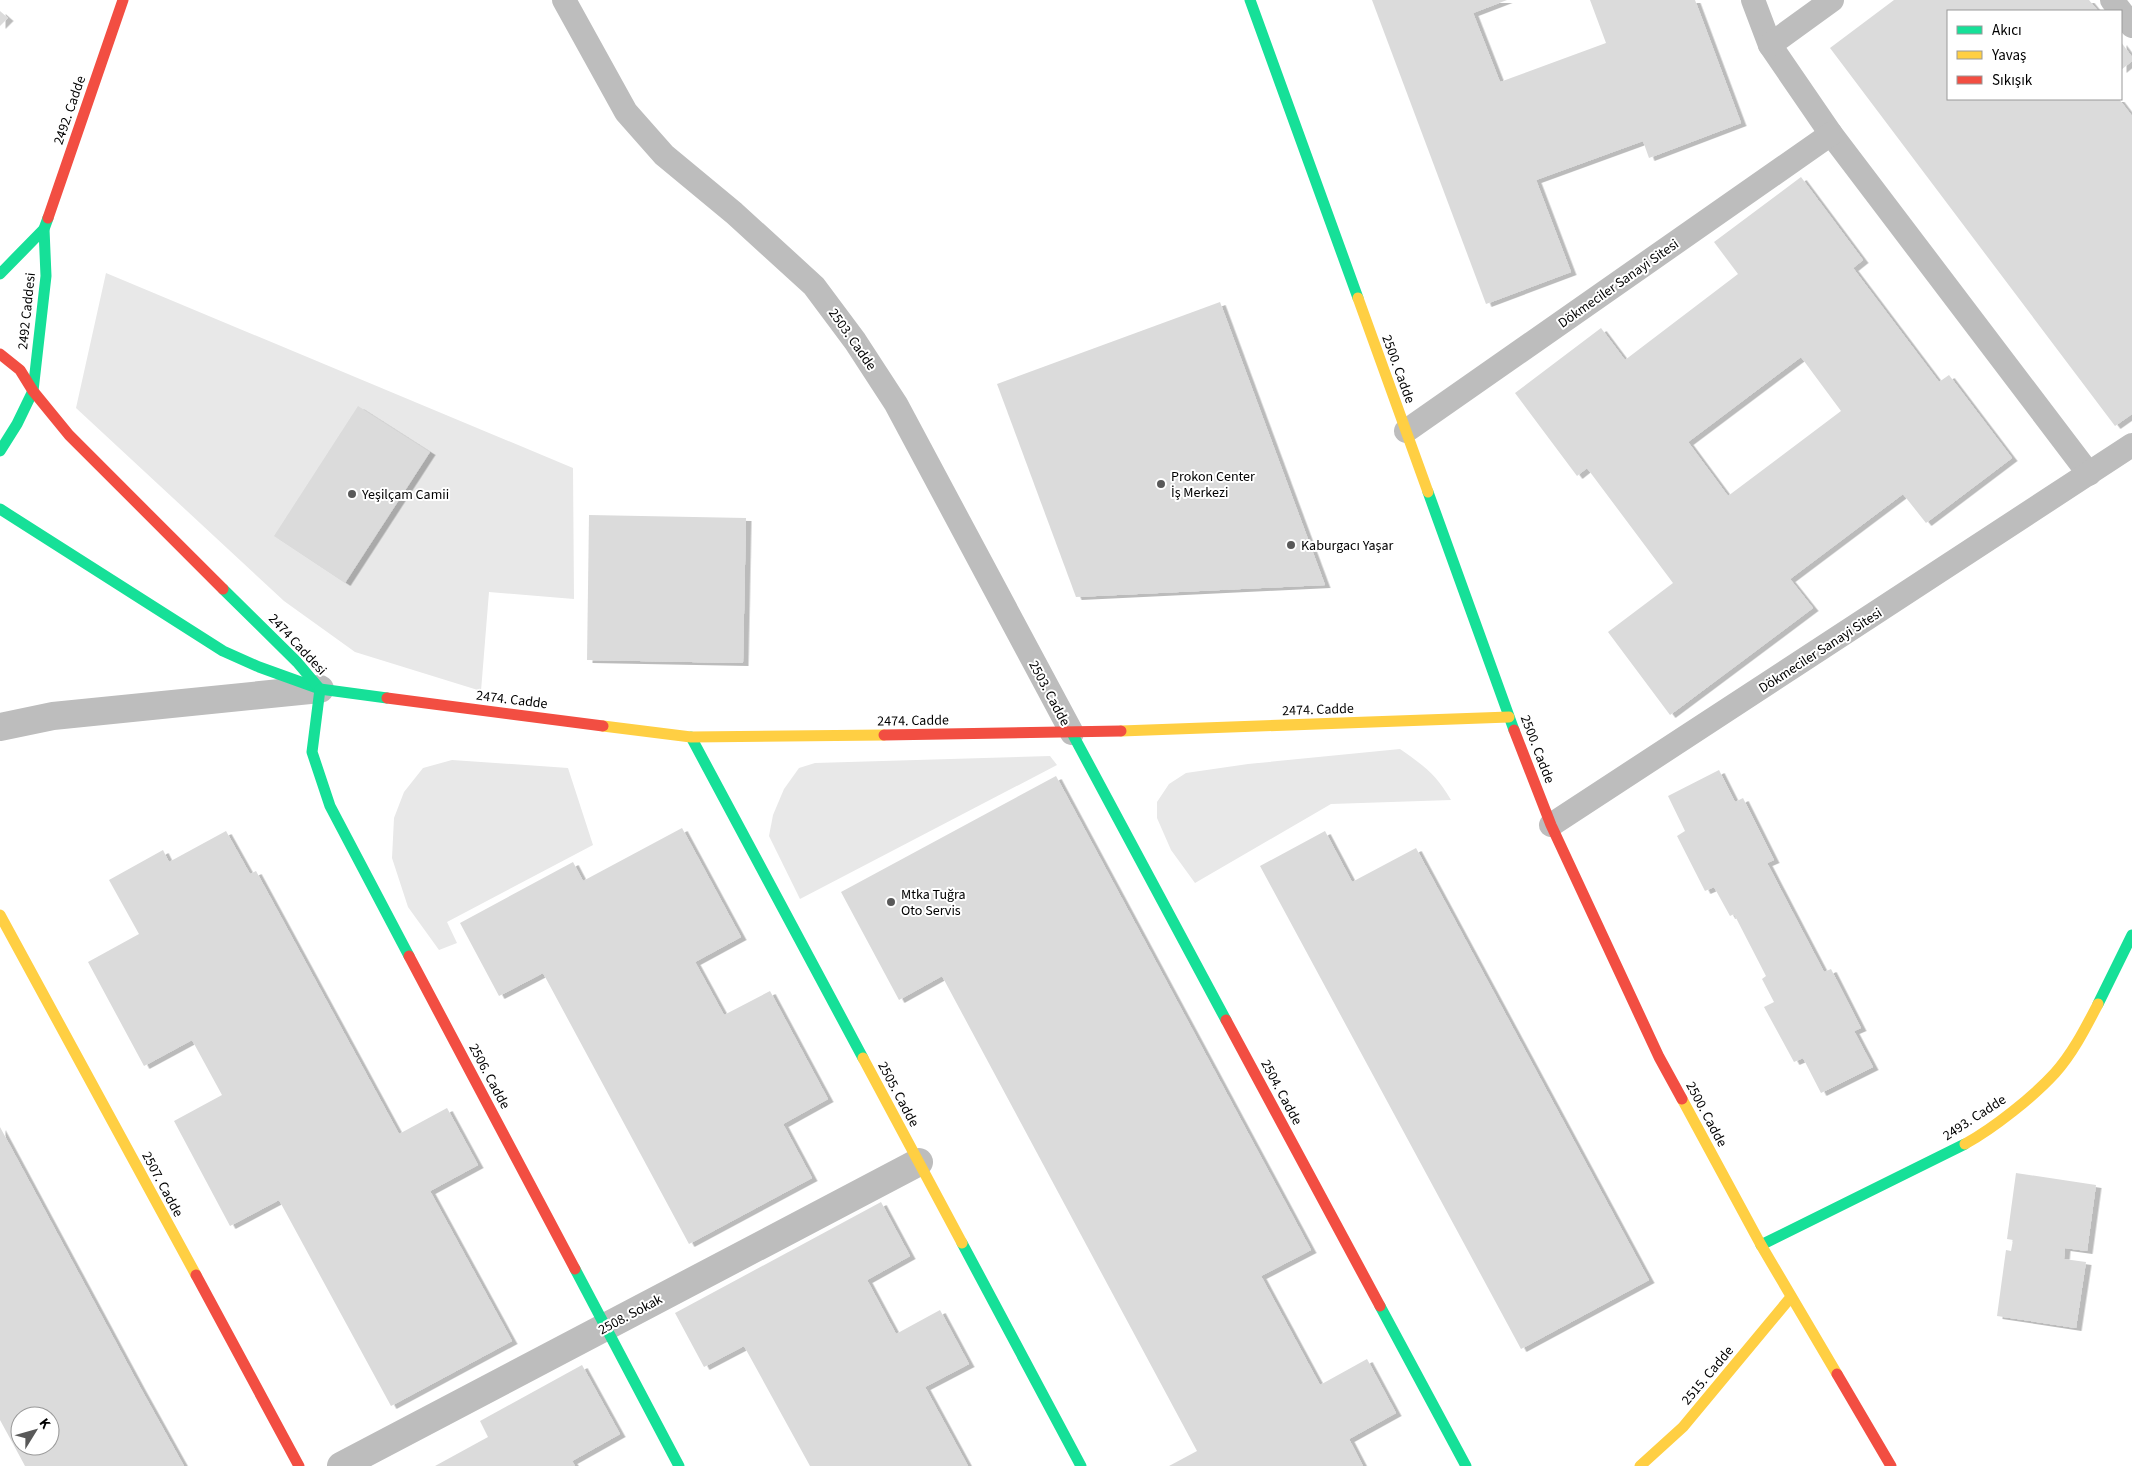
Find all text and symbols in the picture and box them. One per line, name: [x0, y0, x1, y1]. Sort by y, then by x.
legend: [1947, 10, 2122, 100]
text: Akıcı: [1992, 20, 2022, 41]
text: Yavaş: [1991, 45, 2026, 66]
text: Sıkışık: [1992, 70, 2033, 91]
street label: 2492. Cadde: [49, 73, 91, 147]
street label: Dökmeciler Sanayi Sitesi: [1554, 234, 1683, 333]
street label: 2492 Caddesi: [13, 272, 41, 351]
street label: 2503. Cadde: [823, 304, 881, 375]
street label: 2500. Cadde: [1376, 332, 1420, 406]
place label: Prokon Center İş Merkezi: [1171, 467, 1255, 503]
marker: Prokon Center İş Merkezi: [1155, 478, 1167, 490]
place label: Yeşilçam Camii: [361, 485, 449, 505]
marker: Yeşilçam Camii: [346, 488, 358, 500]
place label: Kaburgacı Yaşar: [1301, 536, 1393, 556]
marker: Kaburgacı Yaşar: [1285, 539, 1297, 551]
street label: Dökmeciler Sanayi Sitesi: [1755, 603, 1886, 698]
street label: 2474 Caddesi: [264, 610, 331, 680]
street label: 2503. Cadde: [1023, 657, 1075, 730]
street label: 2474. Cadde: [475, 686, 549, 714]
street label: 2474. Cadde: [1282, 699, 1354, 721]
street label: 2474. Cadde: [877, 710, 949, 732]
street label: 2500. Cadde: [1515, 712, 1559, 786]
place label: Mtka Tuğra Oto Servis: [901, 885, 966, 921]
marker: Mtka Tuğra Oto Servis: [885, 896, 897, 908]
street label: 2506. Cadde: [463, 1040, 515, 1113]
street label: 2504. Cadde: [1255, 1056, 1307, 1129]
street label: 2505. Cadde: [872, 1058, 924, 1131]
street label: 2500. Cadde: [1680, 1078, 1732, 1151]
street label: 2493. Cadde: [1939, 1090, 2010, 1146]
street label: 2507. Cadde: [136, 1148, 188, 1221]
street label: 2508. Sokak: [595, 1290, 666, 1340]
street label: 2515. Cadde: [1677, 1342, 1738, 1410]
north arrow: [10, 1406, 60, 1456]
text: K: [34, 1414, 55, 1434]

